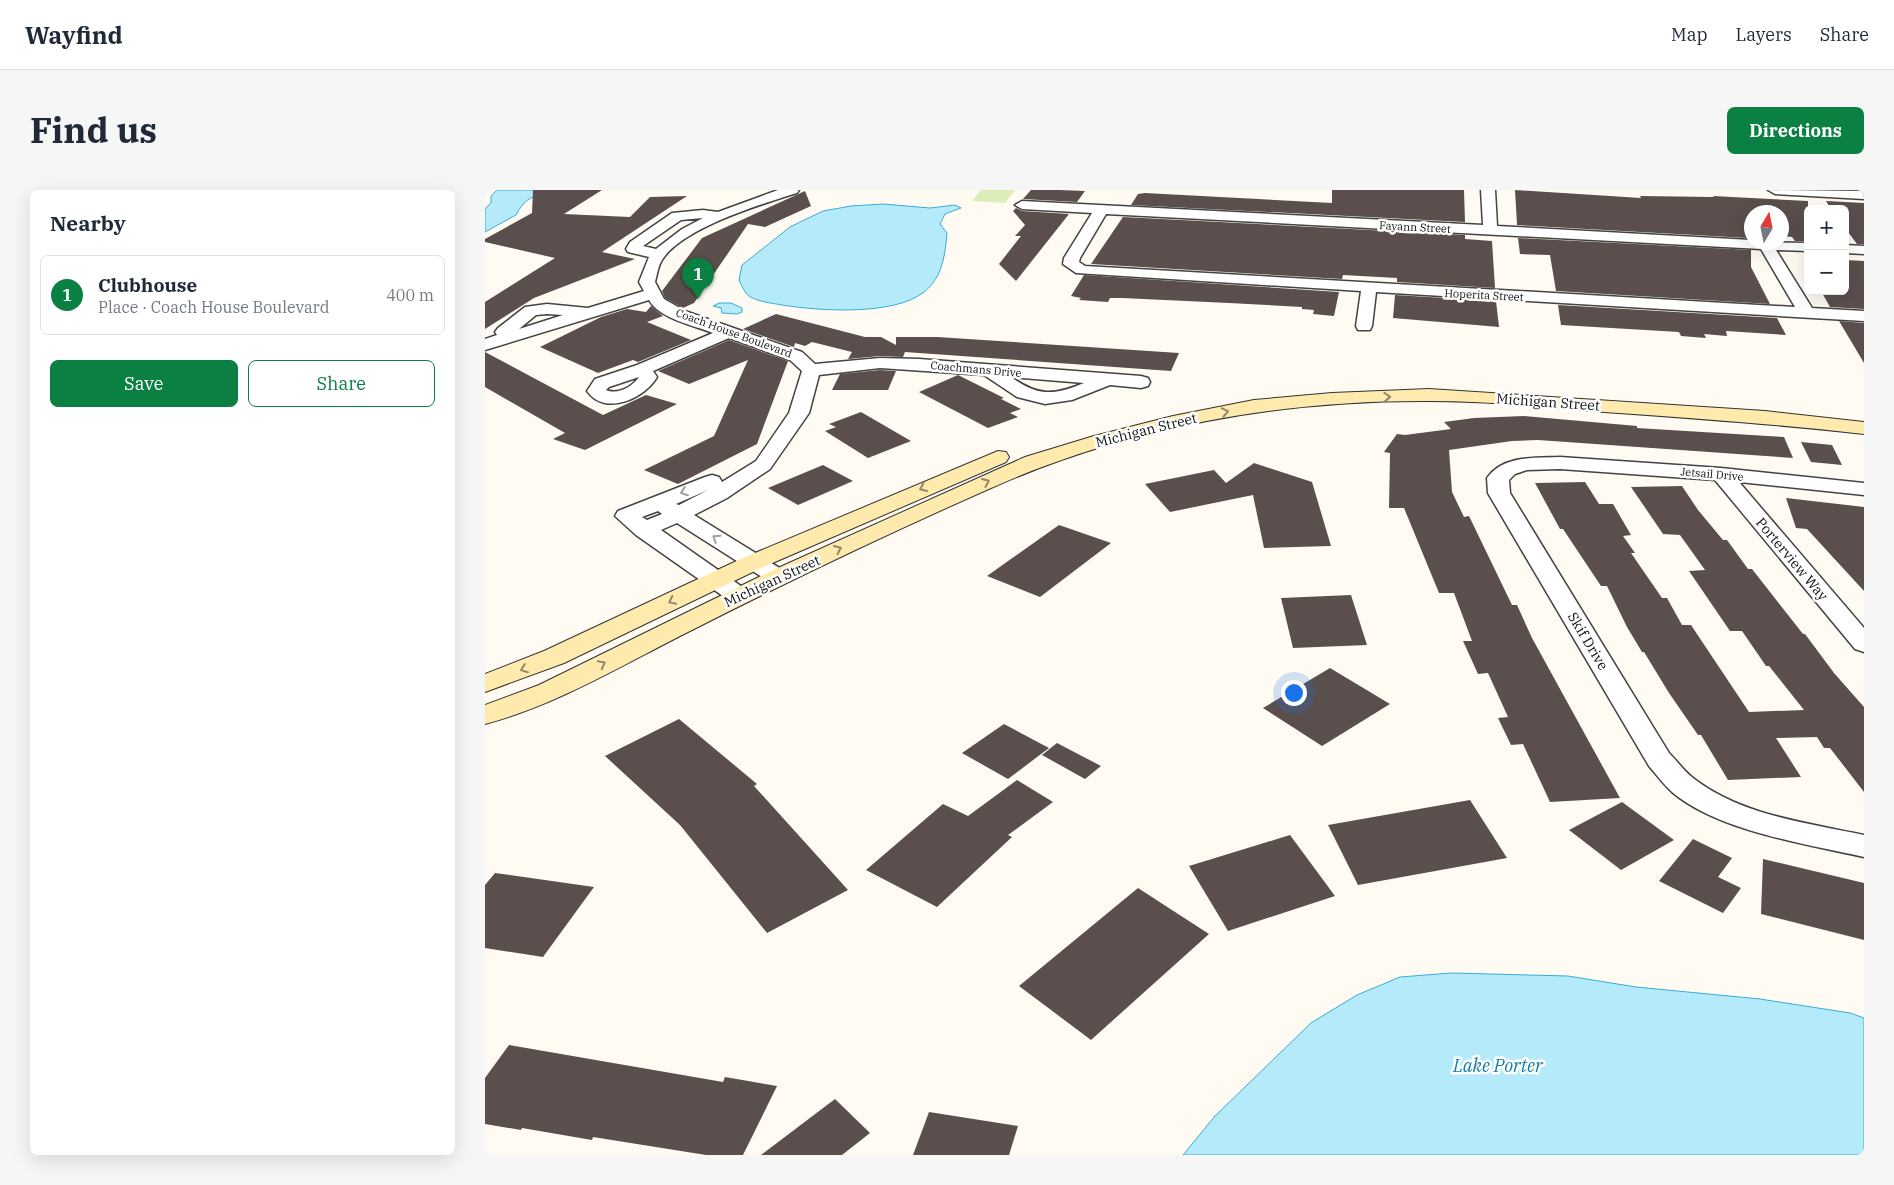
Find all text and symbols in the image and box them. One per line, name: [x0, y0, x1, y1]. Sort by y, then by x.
text: Wayfind: [25, 19, 123, 51]
text: Map: [1671, 23, 1708, 46]
text: Layers: [1736, 23, 1792, 46]
text: Share: [1820, 23, 1869, 46]
text: Find us: [30, 107, 157, 153]
button: Directions: [1727, 107, 1864, 154]
north arrow: [1744, 205, 1789, 250]
map controls: [1804, 205, 1849, 295]
button: +: [1804, 205, 1849, 250]
text: Nearby: [50, 209, 126, 237]
street label: Fayann Street: [1379, 218, 1451, 236]
button: −: [1804, 250, 1849, 295]
pin: 1: [682, 258, 714, 299]
text: Clubhouse: [98, 273, 197, 297]
text: 1: [62, 285, 72, 305]
text: 400 m: [386, 285, 434, 305]
street label: Hoperita Street: [1444, 286, 1524, 304]
text: Place · Coach House Boulevard: [98, 297, 329, 317]
street label: Coach House Boulevard: [674, 305, 794, 361]
street label: Coachmans Drive: [930, 358, 1022, 380]
button: Save: [50, 360, 238, 407]
button: Share: [248, 360, 435, 407]
street label: Michigan Street: [1496, 389, 1600, 415]
one-way arrow: [1383, 391, 1391, 402]
one-way arrow: [1221, 407, 1229, 418]
street label: Michigan Street: [1093, 409, 1199, 451]
street label: Jetsail Drive: [1680, 464, 1744, 484]
one-way arrow: [981, 477, 990, 488]
one-way arrow: [919, 482, 928, 493]
one-way arrow: [680, 485, 689, 496]
street label: Porterview Way: [1752, 514, 1832, 605]
one-way arrow: [712, 535, 721, 545]
one-way arrow: [833, 545, 842, 556]
street label: Michigan Street: [721, 551, 823, 611]
one-way arrow: [668, 595, 677, 605]
street label: Skif Drive: [1564, 609, 1612, 673]
one-way arrow: [597, 660, 606, 670]
one-way arrow: [520, 663, 529, 673]
your location: [1281, 680, 1307, 706]
water label: Lake Porter: [1452, 1054, 1544, 1077]

